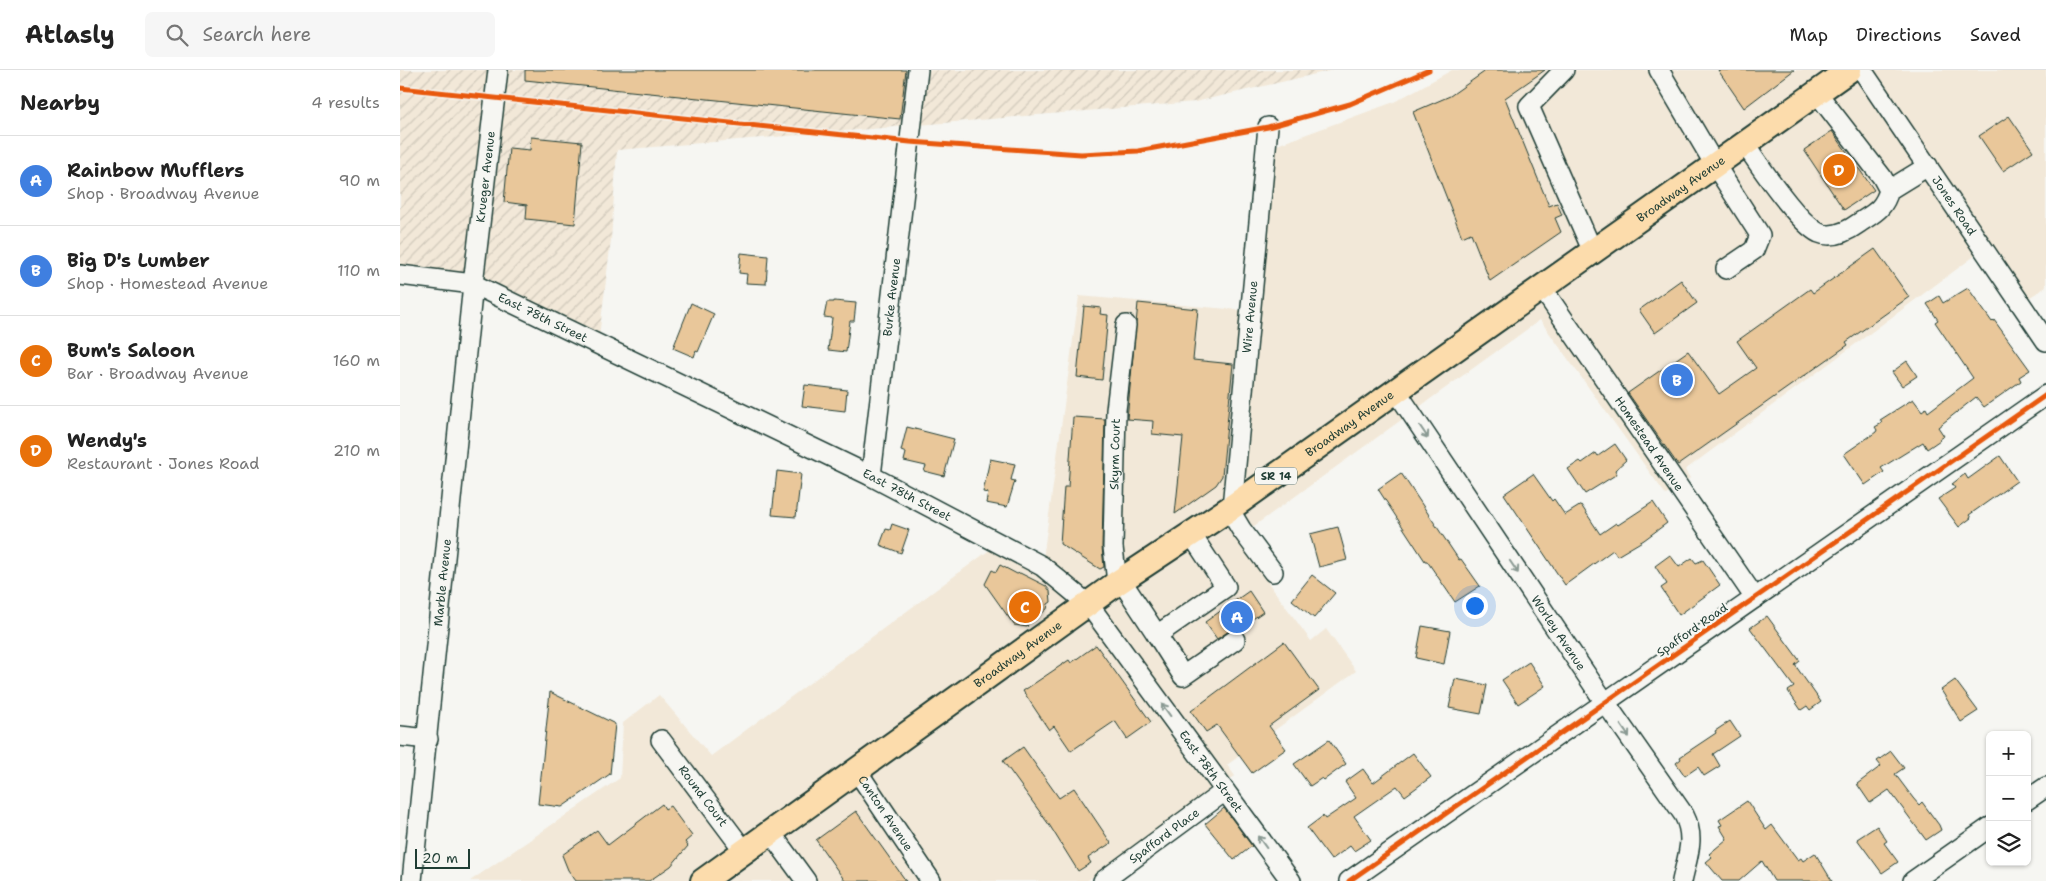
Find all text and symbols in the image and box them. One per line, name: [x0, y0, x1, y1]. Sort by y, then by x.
search box: [145, 12, 495, 57]
text: Atlasly: [25, 19, 115, 51]
icon: search: [163, 21, 191, 49]
text: Search here: [203, 22, 311, 47]
text: Map: [1790, 23, 1828, 47]
text: Directions: [1856, 23, 1942, 47]
text: Saved: [1970, 23, 2021, 47]
text: Nearby: [20, 89, 100, 117]
text: 4 results: [311, 92, 380, 113]
street label: Krueger Avenue: [472, 130, 499, 224]
pin: D: [1823, 151, 1855, 189]
street label: Broadway Avenue: [1633, 152, 1729, 226]
text: Rainbow Mufflers: [67, 158, 244, 183]
text: A: [30, 170, 42, 191]
text: 90 m: [339, 170, 380, 191]
street label: Jones Road: [1928, 173, 1980, 239]
text: Shop · Broadway Avenue: [67, 183, 260, 204]
text: Big D's Lumber: [67, 248, 210, 273]
street label: Burke Avenue: [879, 257, 904, 337]
text: B: [31, 260, 41, 281]
text: 110 m: [337, 260, 380, 281]
text: Shop · Homestead Avenue: [67, 273, 268, 294]
street label: Wire Avenue: [1239, 280, 1261, 354]
street label: East 78th Street: [495, 289, 590, 346]
text: Bum's Saloon: [67, 338, 195, 363]
text: C: [31, 350, 41, 371]
text: 160 m: [333, 350, 380, 371]
pin: B: [1661, 361, 1693, 399]
text: Bar · Broadway Avenue: [67, 363, 249, 384]
street label: Broadway Avenue: [1302, 387, 1397, 461]
street label: Homestead Avenue: [1611, 393, 1687, 494]
street label: Skyrm Court: [1106, 418, 1124, 490]
one-way arrow: [1419, 425, 1429, 439]
text: Wendy's: [67, 428, 147, 453]
text: D: [30, 440, 42, 461]
text: 210 m: [333, 440, 380, 461]
text: Restaurant · Jones Road: [67, 453, 259, 474]
street label: East 78th Street: [860, 465, 954, 525]
road number: SR 14: [1255, 468, 1297, 484]
street label: Marble Avenue: [430, 538, 455, 627]
one-way arrow: [1509, 560, 1519, 574]
pin: C: [1009, 588, 1041, 626]
street label: Worley Avenue: [1528, 592, 1589, 674]
your location: [1462, 593, 1488, 619]
pin: A: [1221, 598, 1253, 636]
street label: Spafford Road: [1653, 599, 1731, 660]
street label: Broadway Avenue: [971, 617, 1065, 692]
one-way arrow: [1161, 704, 1171, 718]
one-way arrow: [1620, 724, 1630, 738]
street label: East 78th Street: [1175, 727, 1246, 816]
map controls: [1986, 731, 2031, 866]
button: +: [1986, 731, 2031, 776]
street label: Round Court: [675, 762, 731, 830]
street label: Canton Avenue: [854, 772, 917, 854]
button: −: [1986, 776, 2031, 821]
street label: Spafford Place: [1126, 804, 1203, 867]
button: layers: [1986, 821, 2031, 866]
one-way arrow: [1257, 835, 1267, 849]
scale bar: [415, 846, 470, 869]
text: 20 m: [422, 849, 458, 867]

